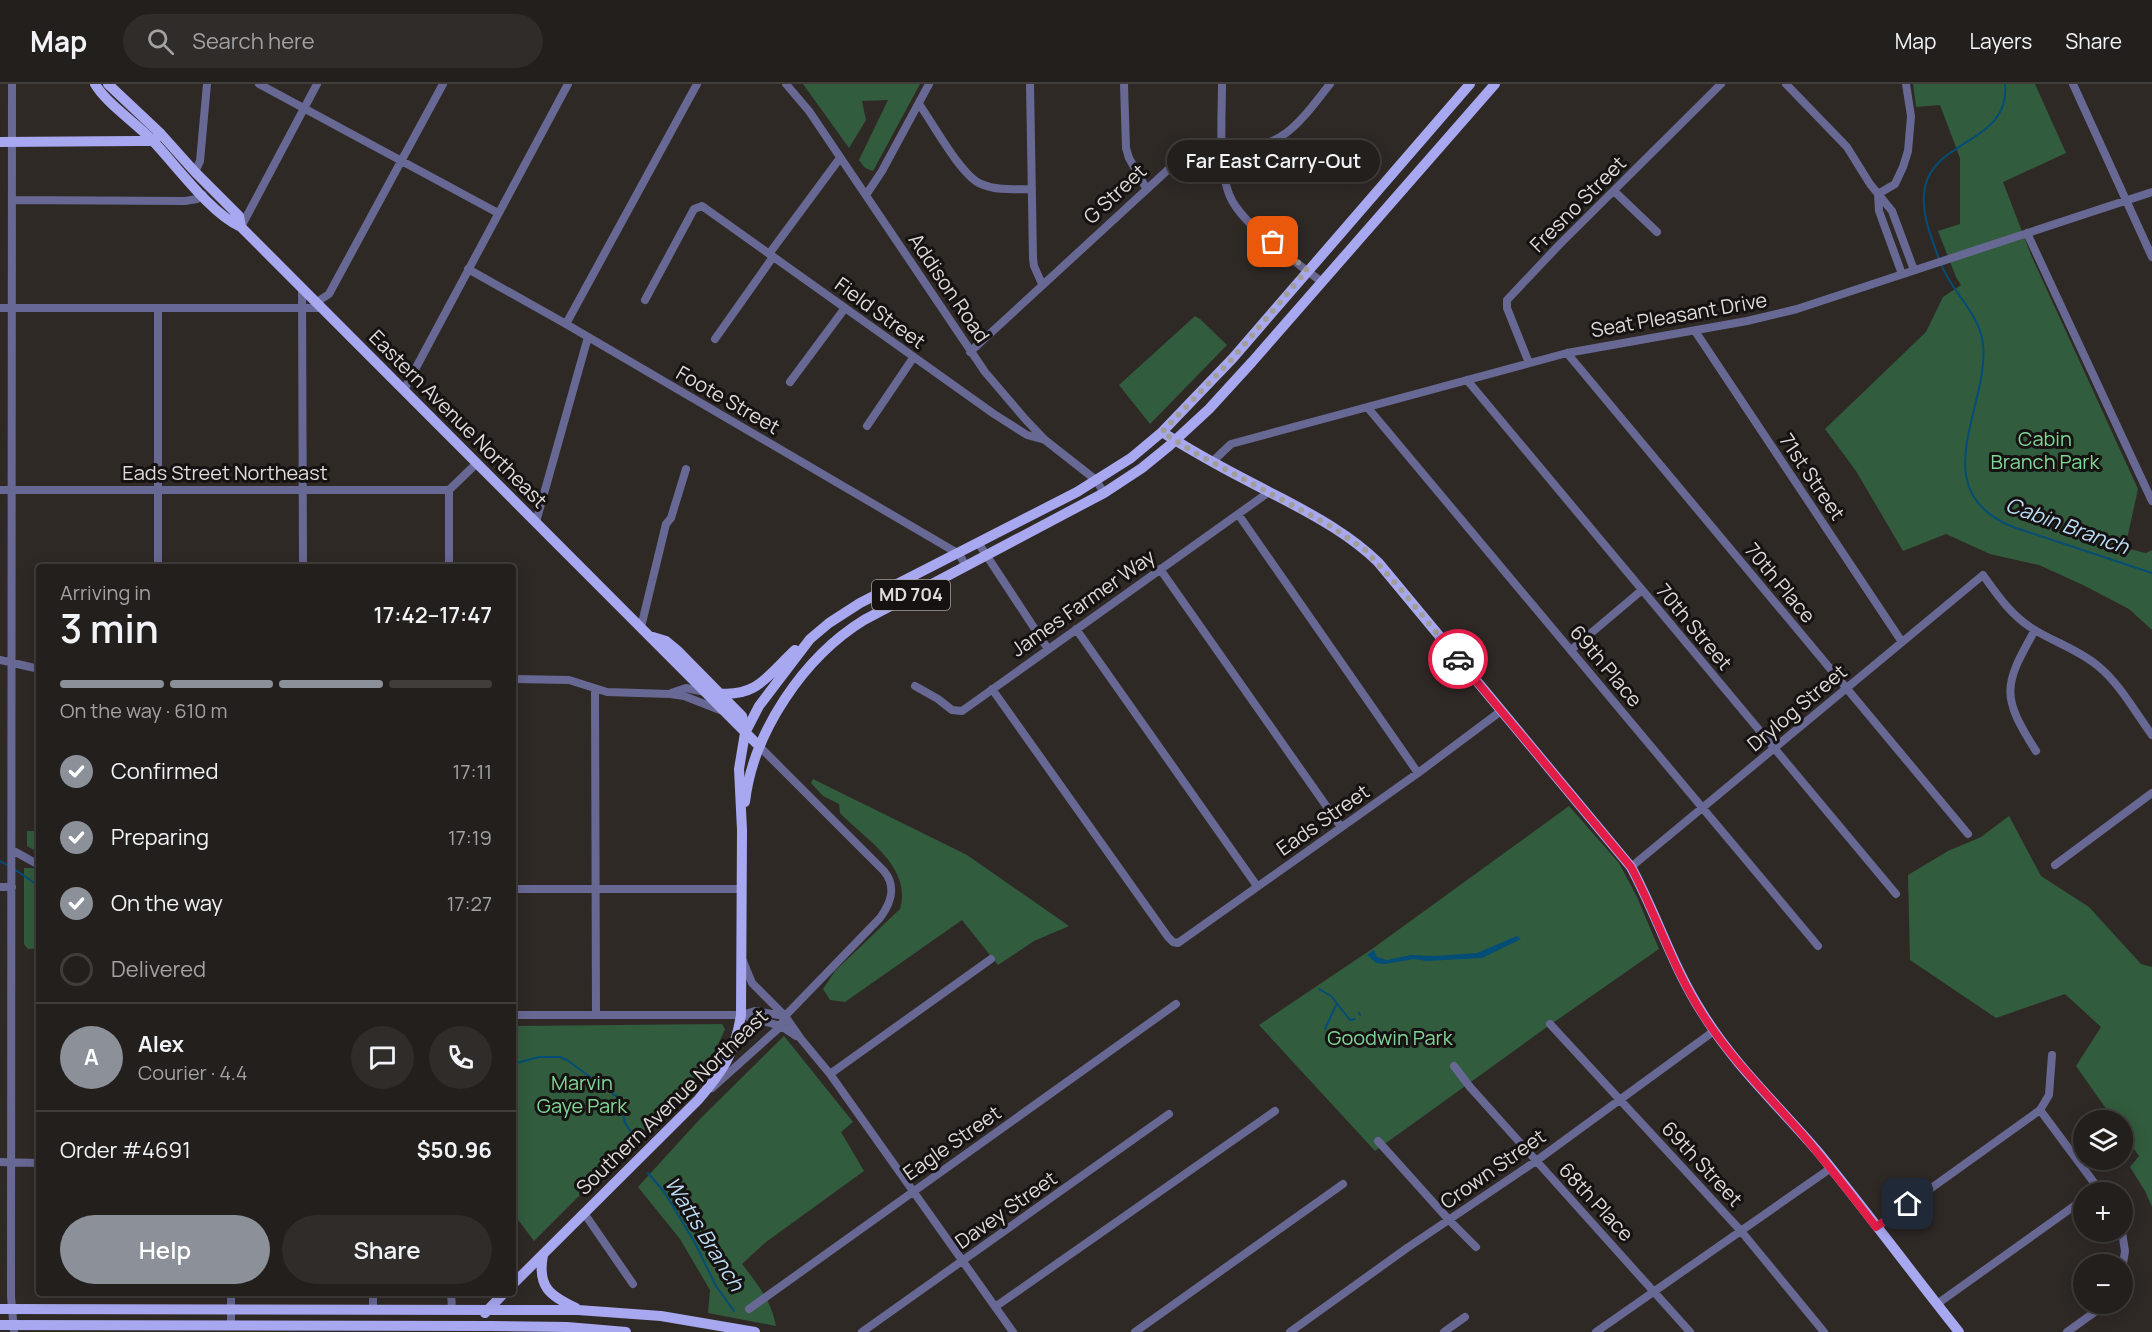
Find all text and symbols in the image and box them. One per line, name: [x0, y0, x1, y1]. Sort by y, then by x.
search box: [123, 14, 543, 68]
text: Map: [30, 22, 87, 60]
icon: search: [144, 25, 177, 58]
text: Search here: [192, 26, 315, 56]
text: Map: [1895, 27, 1936, 55]
text: Layers: [1969, 27, 2032, 55]
text: Share: [2065, 27, 2122, 55]
callout: Far East Carry-Out: [1166, 140, 1380, 182]
text: Far East Carry-Out: [1186, 147, 1361, 174]
street label: Fresno Street: [1524, 150, 1632, 258]
street label: G Street: [1077, 158, 1152, 230]
pin: [1247, 216, 1298, 267]
icon: bag: [1256, 225, 1289, 258]
street label: Addison Road: [903, 228, 996, 348]
street label: Field Street: [830, 271, 931, 355]
street label: Seat Pleasant Drive: [1589, 286, 1769, 343]
street label: Eastern Avenue Northeast: [363, 324, 553, 514]
street label: Foote Street: [671, 359, 785, 440]
park label: Cabin Branch Park: [1991, 425, 2100, 475]
street label: 71st Street: [1774, 428, 1851, 525]
street label: Eads Street Northeast: [122, 459, 328, 486]
water label: Cabin Branch: [2002, 490, 2134, 561]
street label: 70th Place: [1739, 537, 1822, 628]
street label: James Farmer Way: [1005, 542, 1160, 662]
street label: 70th Street: [1650, 578, 1738, 676]
text: Arriving in: [60, 579, 151, 606]
road number: MD 704: [872, 580, 950, 610]
text: 17:42–17:47: [373, 600, 492, 630]
text: 3 min: [60, 601, 159, 655]
street label: 69th Place: [1564, 619, 1648, 712]
courier: [1428, 629, 1488, 689]
icon: car: [1442, 643, 1475, 676]
street label: Drylog Street: [1741, 658, 1852, 757]
text: On the way · 610 m: [60, 697, 227, 724]
icon: check: [60, 755, 93, 788]
text: Confirmed: [111, 756, 219, 786]
text: 17:11: [453, 758, 492, 785]
street label: Eads Street: [1271, 778, 1375, 862]
icon: check: [60, 821, 93, 854]
text: Preparing: [111, 822, 209, 852]
text: 17:19: [448, 824, 492, 851]
icon: check: [60, 887, 93, 920]
text: On the way: [111, 888, 223, 918]
text: 17:27: [447, 890, 492, 917]
text: Delivered: [111, 954, 206, 984]
street label: Southern Avenue Northeast: [570, 1003, 773, 1201]
park label: Goodwin Park: [1327, 1024, 1454, 1051]
button: chat: [351, 1026, 414, 1089]
button: phone: [429, 1026, 492, 1089]
text: Alex: [138, 1029, 184, 1059]
text: A: [84, 1042, 99, 1072]
text: Courier · 4.4: [138, 1059, 248, 1086]
park label: Marvin Gaye Park: [537, 1069, 628, 1119]
street label: Eagle Street: [898, 1099, 1006, 1186]
map controls: [2073, 1110, 2133, 1314]
button: layers: [2073, 1110, 2133, 1170]
street label: 69th Street: [1656, 1115, 1749, 1212]
street label: Crown Street: [1435, 1122, 1551, 1215]
text: Order #4691: [60, 1135, 191, 1165]
text: $50.96: [417, 1135, 492, 1165]
street label: 68th Place: [1553, 1157, 1640, 1247]
street label: Davey Street: [949, 1164, 1062, 1255]
water label: Watts Branch: [659, 1171, 752, 1297]
pin: [1882, 1178, 1933, 1229]
button: +: [2073, 1182, 2133, 1242]
icon: home: [1891, 1187, 1924, 1220]
button: Help: [60, 1215, 270, 1284]
button: Share: [282, 1215, 492, 1284]
button: −: [2073, 1254, 2133, 1314]

